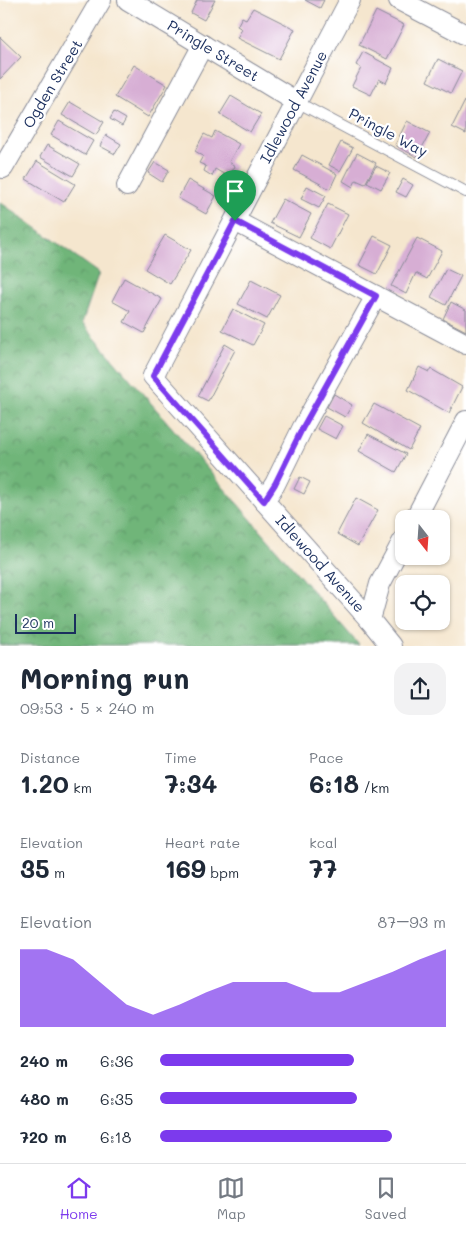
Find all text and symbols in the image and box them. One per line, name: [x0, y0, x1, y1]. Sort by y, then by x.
street label: Pringle Street: [164, 15, 263, 85]
street label: Ogden Street: [18, 35, 87, 132]
street label: Idlewood Avenue: [255, 47, 331, 166]
street label: Pringle Way: [346, 103, 431, 161]
pin: [214, 170, 256, 221]
icon: arrive: [221, 177, 249, 205]
street label: Idlewood Avenue: [272, 510, 370, 616]
north arrow: [395, 510, 450, 565]
map controls: [395, 510, 450, 630]
button: locate: [395, 575, 450, 630]
scale bar: [15, 610, 76, 634]
text: 20 m: [22, 613, 54, 632]
text: Morning run: [20, 660, 189, 696]
button: share: [394, 663, 446, 715]
text: 09:53 · 5 × 240 m: [20, 697, 154, 718]
text: Distance: [20, 748, 80, 767]
text: Time: [165, 748, 197, 767]
text: Pace: [309, 748, 344, 767]
text: 1.20: [20, 767, 69, 799]
text: 7:34: [165, 767, 217, 799]
text: 6:18: [309, 767, 359, 799]
text: km: [69, 778, 92, 797]
text: /km: [359, 778, 389, 797]
text: Elevation: [20, 833, 83, 852]
text: Heart rate: [165, 833, 240, 852]
text: kcal: [309, 833, 337, 852]
text: 35: [20, 852, 50, 884]
text: 169: [165, 852, 206, 884]
text: 77: [309, 852, 337, 884]
text: m: [50, 863, 65, 882]
text: bpm: [206, 863, 239, 882]
text: Elevation: [20, 911, 92, 932]
text: 87–93 m: [378, 911, 446, 932]
text: 240 m: [20, 1050, 68, 1071]
text: 6:36: [100, 1050, 134, 1071]
text: 480 m: [20, 1088, 69, 1109]
text: 6:35: [100, 1088, 133, 1109]
text: 720 m: [20, 1126, 67, 1147]
text: 6:18: [100, 1126, 131, 1147]
tab: Home: [60, 1174, 98, 1223]
tab: Map: [217, 1174, 246, 1223]
tab: Saved: [365, 1174, 406, 1223]

